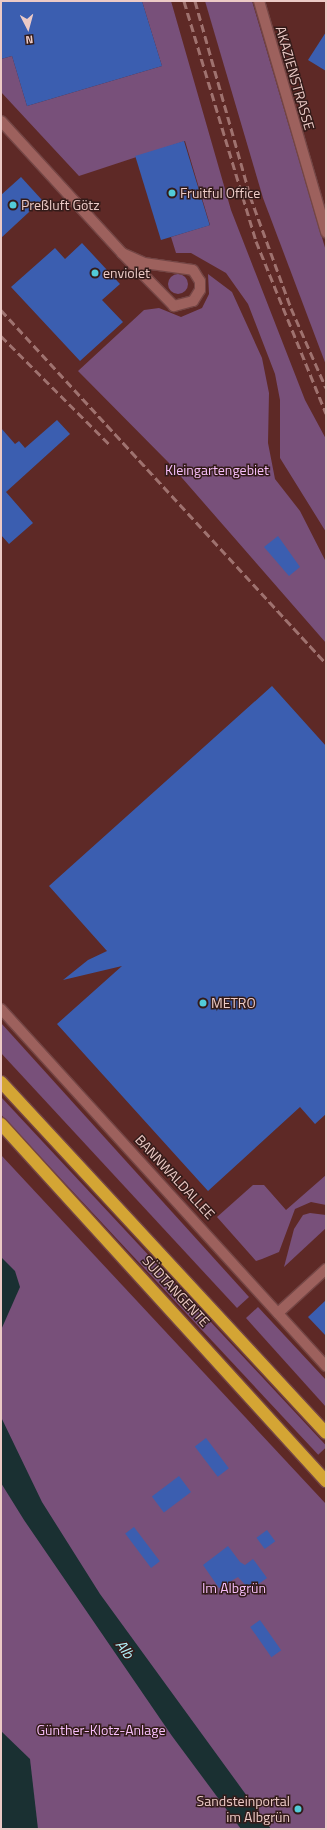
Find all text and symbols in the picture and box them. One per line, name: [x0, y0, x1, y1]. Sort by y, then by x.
north arrow: [8, 8, 48, 48]
street label: AKAZIENSTRASSE: [272, 24, 318, 132]
text: N: [25, 32, 34, 48]
place label: Fruitful Office: [180, 185, 260, 201]
marker: Fruitful Office: [167, 188, 177, 198]
place label: Preßluft Götz: [21, 197, 100, 213]
marker: Preßluft Götz: [8, 200, 18, 210]
place label: enviolet: [103, 265, 150, 281]
marker: enviolet: [90, 268, 100, 278]
park label: Kleingartengebiet: [165, 462, 269, 478]
place label: METRO: [211, 995, 256, 1011]
marker: METRO: [198, 998, 208, 1008]
street label: BANNWALDALLEE: [132, 1131, 218, 1223]
street label: SÜDTANGENTE: [139, 1252, 213, 1330]
park label: Im Albgrün: [202, 1580, 266, 1596]
water label: Alb: [112, 1636, 138, 1662]
park label: Günther-Klotz-Anlage: [36, 1722, 166, 1738]
place label: Sandsteinportal im Albgrün: [197, 1793, 290, 1826]
marker: Sandsteinportal im Albgrün: [293, 1804, 303, 1814]

